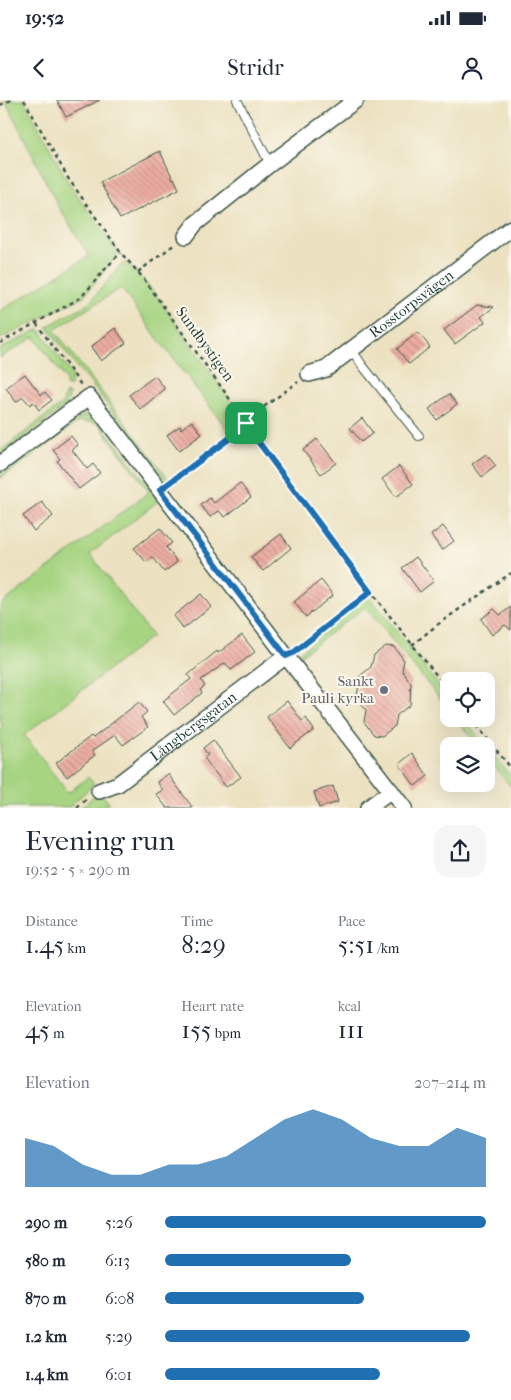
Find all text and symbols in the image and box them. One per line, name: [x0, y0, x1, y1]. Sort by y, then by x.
text: 19:52: [25, 7, 64, 29]
icon: back: [25, 54, 53, 82]
icon: person: [458, 54, 486, 82]
text: Stridr: [227, 55, 284, 81]
street label: Rosstorpsvägen: [366, 266, 457, 342]
street label: Sundbystigen: [172, 303, 238, 385]
pin: [225, 402, 267, 444]
icon: arrive: [232, 409, 260, 437]
place label: Sankt Pauli kyrka: [301, 672, 375, 707]
map controls: [440, 672, 495, 792]
button: locate: [440, 672, 495, 727]
marker: Sankt Pauli kyrka: [378, 684, 390, 696]
street label: Långbergsgatan: [147, 688, 240, 765]
button: layers: [440, 737, 495, 792]
text: Evening run: [25, 824, 175, 857]
button: share: [434, 825, 486, 877]
text: 19:52 · 5 × 290 m: [25, 860, 130, 879]
text: Distance: [25, 913, 78, 930]
text: Time: [181, 913, 213, 930]
text: Pace: [338, 913, 366, 930]
text: 1.45: [25, 930, 64, 959]
text: 8:29: [181, 930, 226, 959]
text: 5:51: [338, 930, 374, 959]
text: km: [64, 940, 86, 957]
text: /km: [374, 940, 400, 957]
text: Elevation: [25, 998, 82, 1015]
text: Heart rate: [181, 998, 244, 1015]
text: kcal: [338, 998, 361, 1015]
text: 45: [25, 1015, 50, 1044]
text: 155: [181, 1015, 212, 1044]
text: 111: [338, 1015, 364, 1044]
text: m: [50, 1025, 65, 1042]
text: bpm: [212, 1025, 241, 1042]
text: Elevation: [25, 1073, 90, 1092]
text: 207–214 m: [414, 1073, 486, 1092]
text: 290 m: [25, 1213, 67, 1232]
text: 5:26: [105, 1213, 133, 1232]
text: 580 m: [25, 1251, 66, 1270]
text: 6:13: [105, 1251, 130, 1270]
text: 870 m: [25, 1289, 66, 1308]
text: 6:08: [105, 1289, 134, 1308]
text: 1.2 km: [25, 1327, 67, 1346]
text: 5:29: [105, 1327, 132, 1346]
text: 1.4 km: [25, 1365, 69, 1384]
text: 6:01: [105, 1365, 132, 1384]

